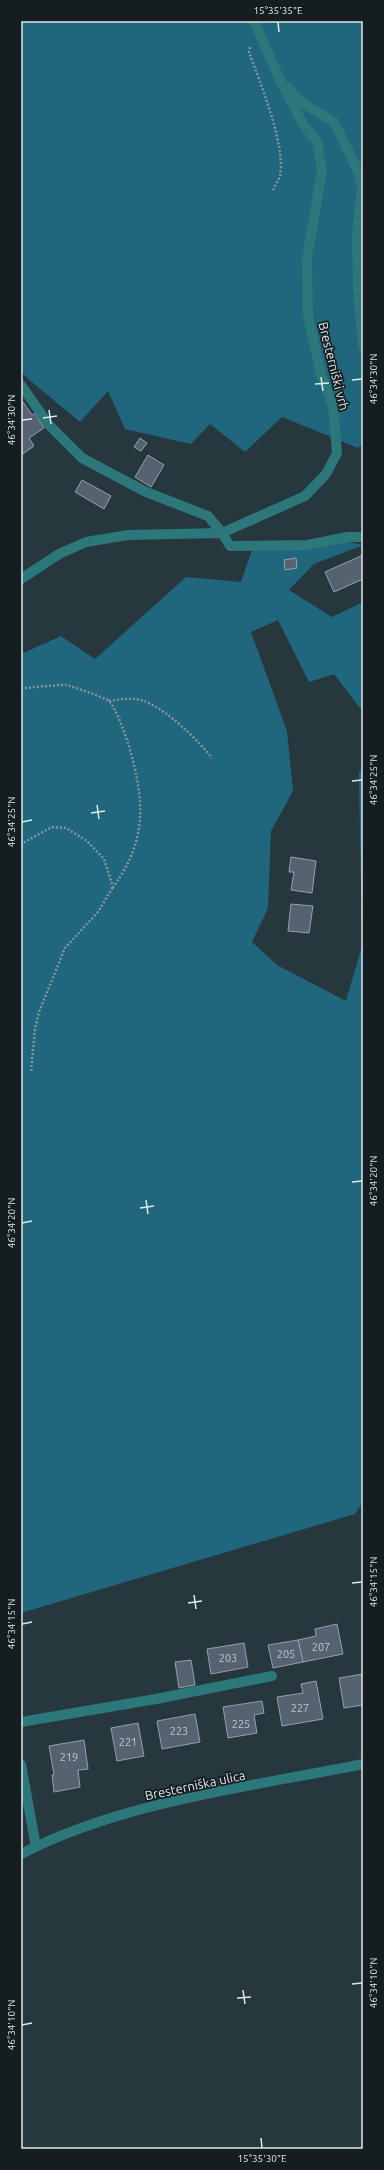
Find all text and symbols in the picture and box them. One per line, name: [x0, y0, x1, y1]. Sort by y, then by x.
text: 15°35'35"E: [253, 5, 303, 16]
street label: Bresterniški vrh: [316, 320, 352, 412]
text: 46°34'30"N: [368, 354, 379, 404]
text: 46°34'30"N: [6, 395, 17, 445]
text: 46°34'25"N: [368, 755, 379, 805]
text: 46°34'25"N: [6, 797, 17, 847]
text: 46°34'20"N: [368, 1156, 379, 1206]
text: 46°34'20"N: [6, 1198, 17, 1248]
text: 46°34'15"N: [368, 1557, 379, 1607]
text: 46°34'15"N: [6, 1599, 17, 1649]
house number: 207: [312, 1641, 330, 1653]
house number: 205: [277, 1648, 295, 1660]
house number: 203: [219, 1652, 237, 1664]
house number: 227: [291, 1702, 309, 1714]
house number: 225: [232, 1718, 250, 1730]
house number: 223: [170, 1725, 188, 1737]
house number: 221: [119, 1736, 137, 1748]
house number: 219: [60, 1751, 78, 1763]
street label: Bresterniška ulica: [144, 1768, 246, 1802]
text: 46°34'10"N: [368, 1958, 379, 2008]
text: 46°34'10"N: [6, 2000, 17, 2050]
text: 15°35'30"E: [237, 2153, 287, 2164]

